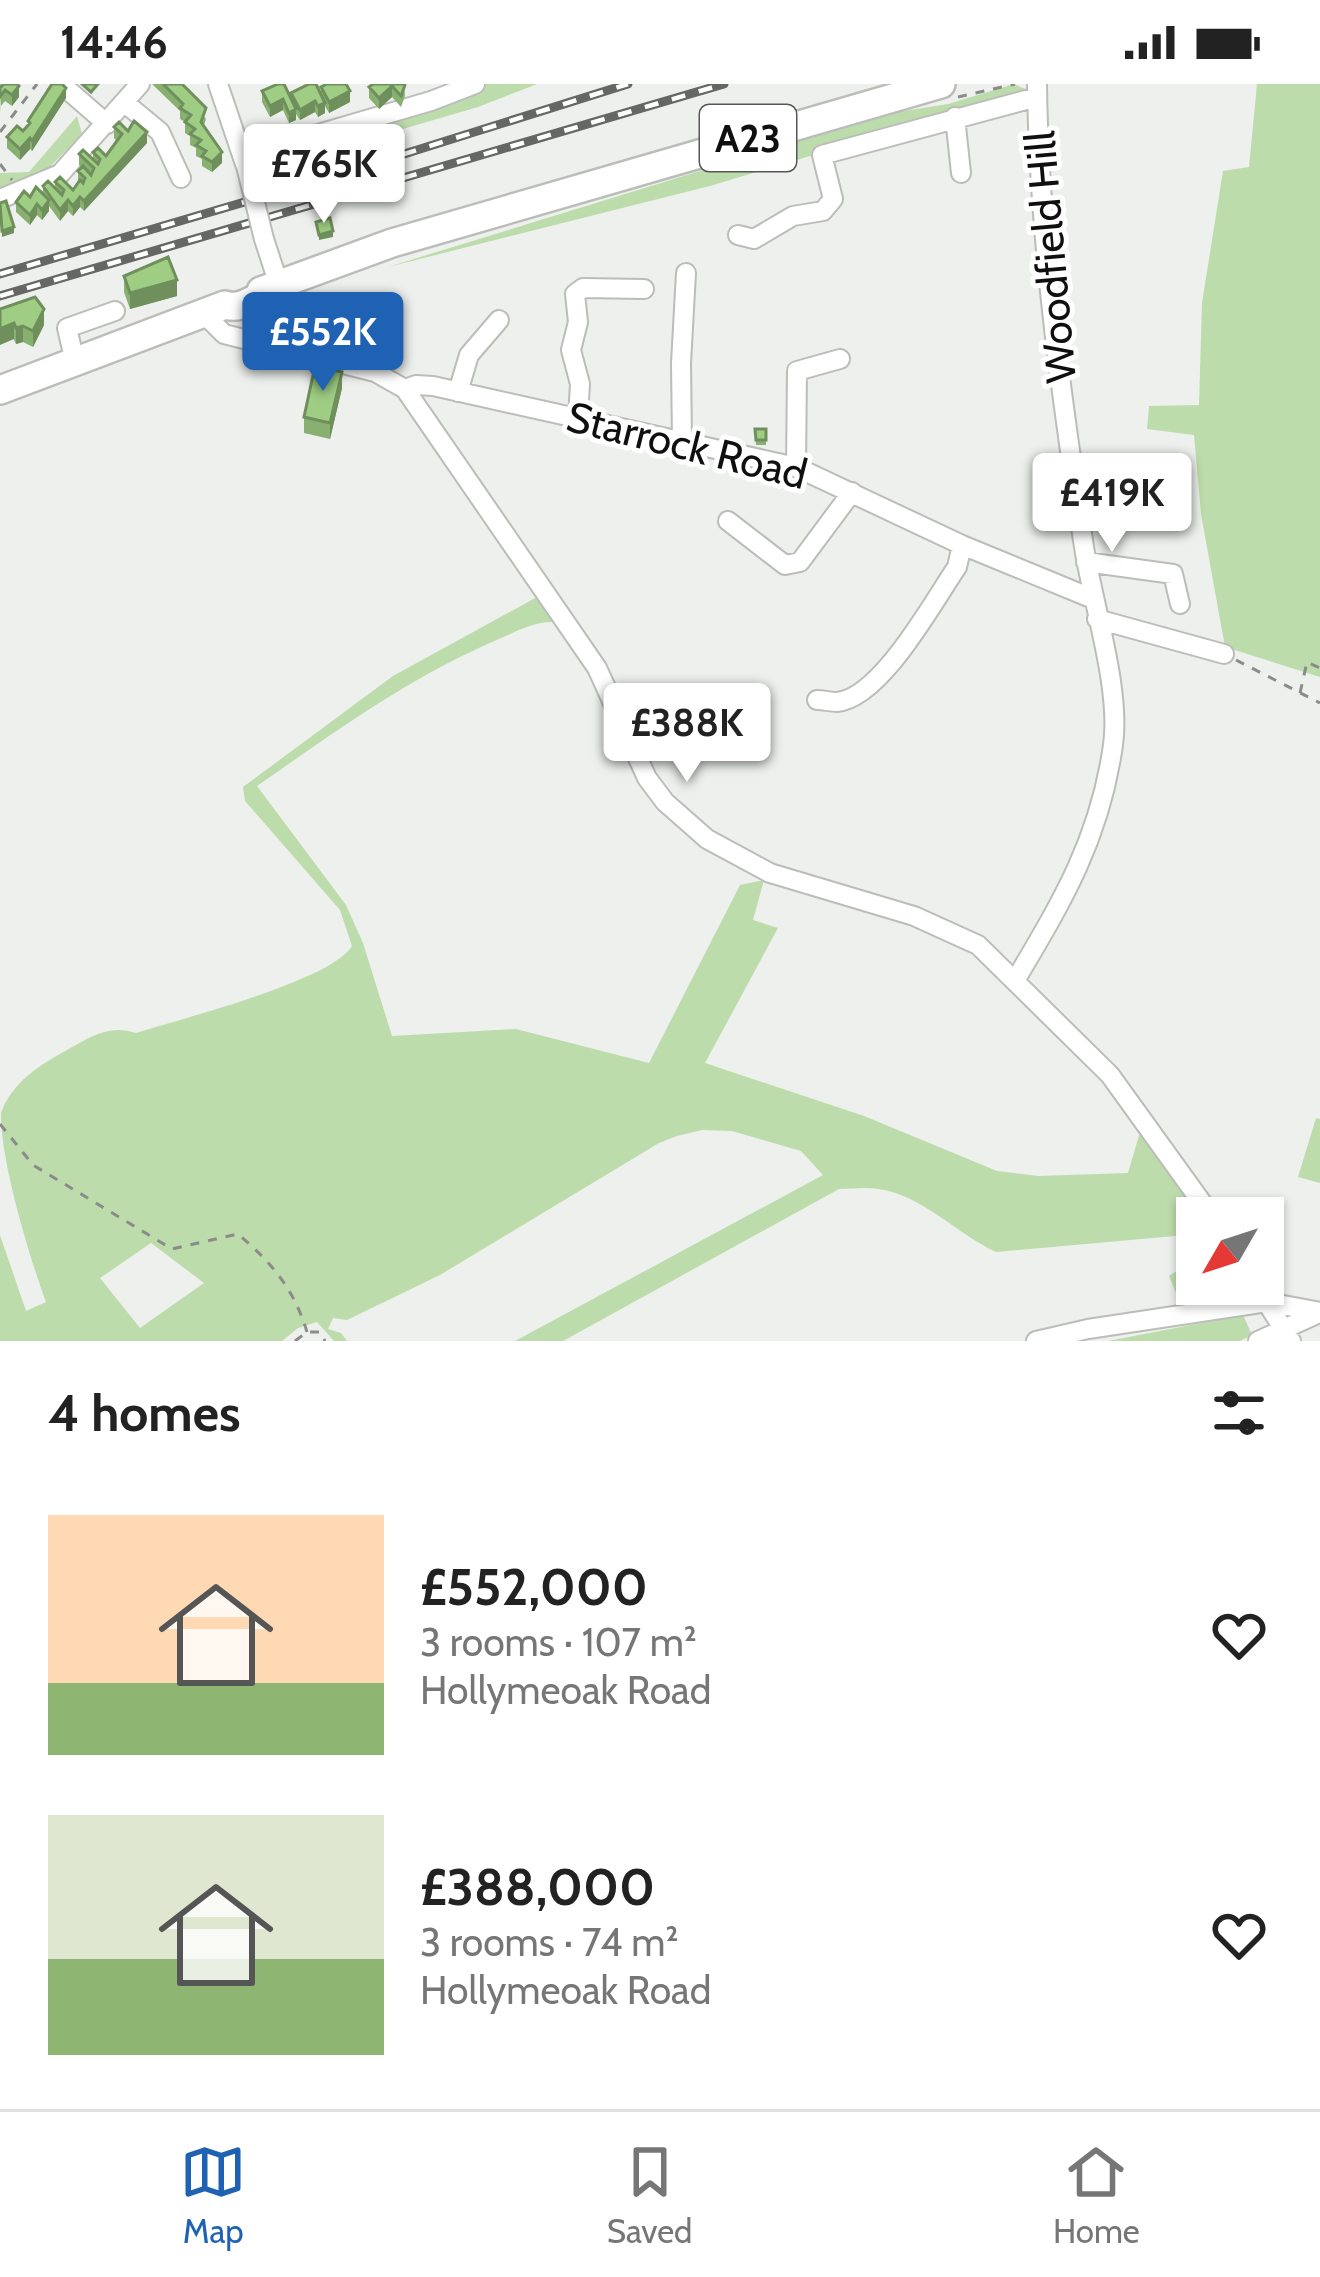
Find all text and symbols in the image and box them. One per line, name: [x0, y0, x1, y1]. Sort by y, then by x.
text: 14:46: [60, 15, 168, 69]
road number: A23: [700, 105, 796, 171]
pin: £765K: [240, 124, 408, 226]
street label: Woodfield Hill: [1013, 129, 1087, 385]
text: £765K: [271, 139, 377, 187]
pin: £552K: [239, 292, 407, 394]
text: £552K: [269, 307, 377, 355]
street label: Starrock Road: [561, 390, 813, 500]
pin: £419K: [1028, 453, 1196, 555]
text: £419K: [1060, 468, 1164, 516]
pin: £388K: [603, 683, 771, 785]
text: £388K: [631, 698, 743, 746]
north arrow: [1176, 1197, 1284, 1305]
map controls: [1176, 1197, 1284, 1305]
icon: filters: [1206, 1380, 1272, 1446]
text: 4 homes: [48, 1382, 240, 1444]
text: £552,000: [420, 1556, 648, 1618]
icon: home: [144, 1563, 288, 1707]
icon: heart: [1206, 1602, 1272, 1668]
text: 3 rooms · 107 m²: [420, 1618, 697, 1666]
text: Hollymeoak Road: [420, 1666, 711, 1714]
text: £388,000: [420, 1856, 655, 1918]
icon: home: [144, 1863, 288, 2007]
icon: heart: [1206, 1902, 1272, 1968]
text: 3 rooms · 74 m²: [420, 1918, 679, 1966]
text: Hollymeoak Road: [420, 1966, 711, 2014]
tab: Map: [180, 2139, 246, 2251]
tab: Saved: [607, 2139, 692, 2251]
tab: Home: [1053, 2139, 1140, 2251]

